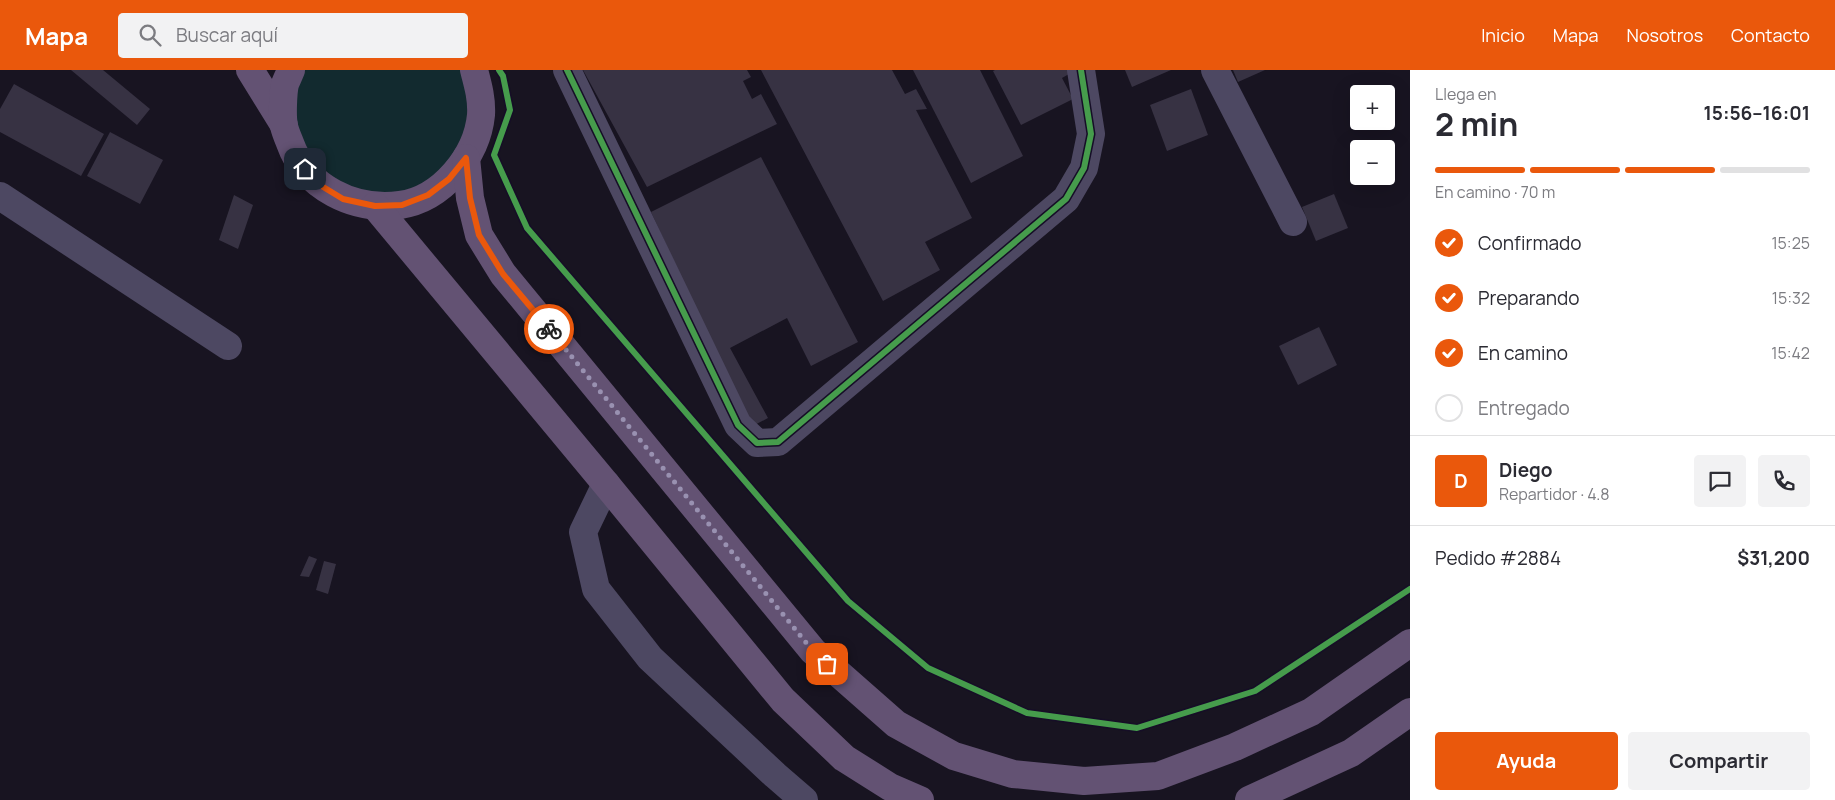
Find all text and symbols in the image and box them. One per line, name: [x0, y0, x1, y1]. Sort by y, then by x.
search box: [118, 13, 468, 58]
text: Mapa: [25, 19, 88, 52]
icon: search: [136, 21, 164, 49]
text: Buscar aquí: [176, 22, 278, 48]
text: Inicio: [1481, 23, 1525, 47]
text: Mapa: [1553, 23, 1599, 47]
text: Nosotros: [1627, 23, 1703, 47]
text: Contacto: [1731, 23, 1810, 47]
text: Llega en: [1435, 83, 1496, 105]
map controls: [1350, 85, 1395, 185]
button: +: [1350, 85, 1395, 130]
text: 15:56–16:01: [1703, 100, 1810, 126]
text: 2 min: [1435, 102, 1518, 146]
button: −: [1350, 140, 1395, 185]
pin: [284, 148, 326, 190]
icon: home: [291, 155, 319, 183]
text: En camino · 70 m: [1435, 181, 1555, 203]
icon: check: [1435, 229, 1463, 257]
text: Confirmado: [1478, 230, 1582, 256]
text: 15:25: [1771, 232, 1810, 254]
icon: check: [1435, 284, 1463, 312]
text: Preparando: [1478, 285, 1580, 311]
text: 15:32: [1772, 287, 1810, 309]
courier: [524, 304, 574, 354]
icon: bike: [535, 315, 563, 343]
icon: check: [1435, 339, 1463, 367]
text: En camino: [1478, 340, 1568, 366]
text: 15:42: [1771, 342, 1810, 364]
text: Entregado: [1478, 395, 1570, 421]
button: chat: [1694, 455, 1746, 507]
button: phone: [1758, 455, 1810, 507]
text: Diego: [1499, 457, 1553, 483]
text: D: [1454, 468, 1468, 494]
text: Repartidor · 4.8: [1499, 483, 1610, 505]
text: Pedido #2884: [1435, 545, 1561, 571]
text: $31,200: [1737, 545, 1810, 571]
pin: [806, 643, 848, 685]
icon: bag: [813, 650, 841, 678]
button: Ayuda: [1435, 732, 1618, 790]
button: Compartir: [1628, 732, 1810, 790]

